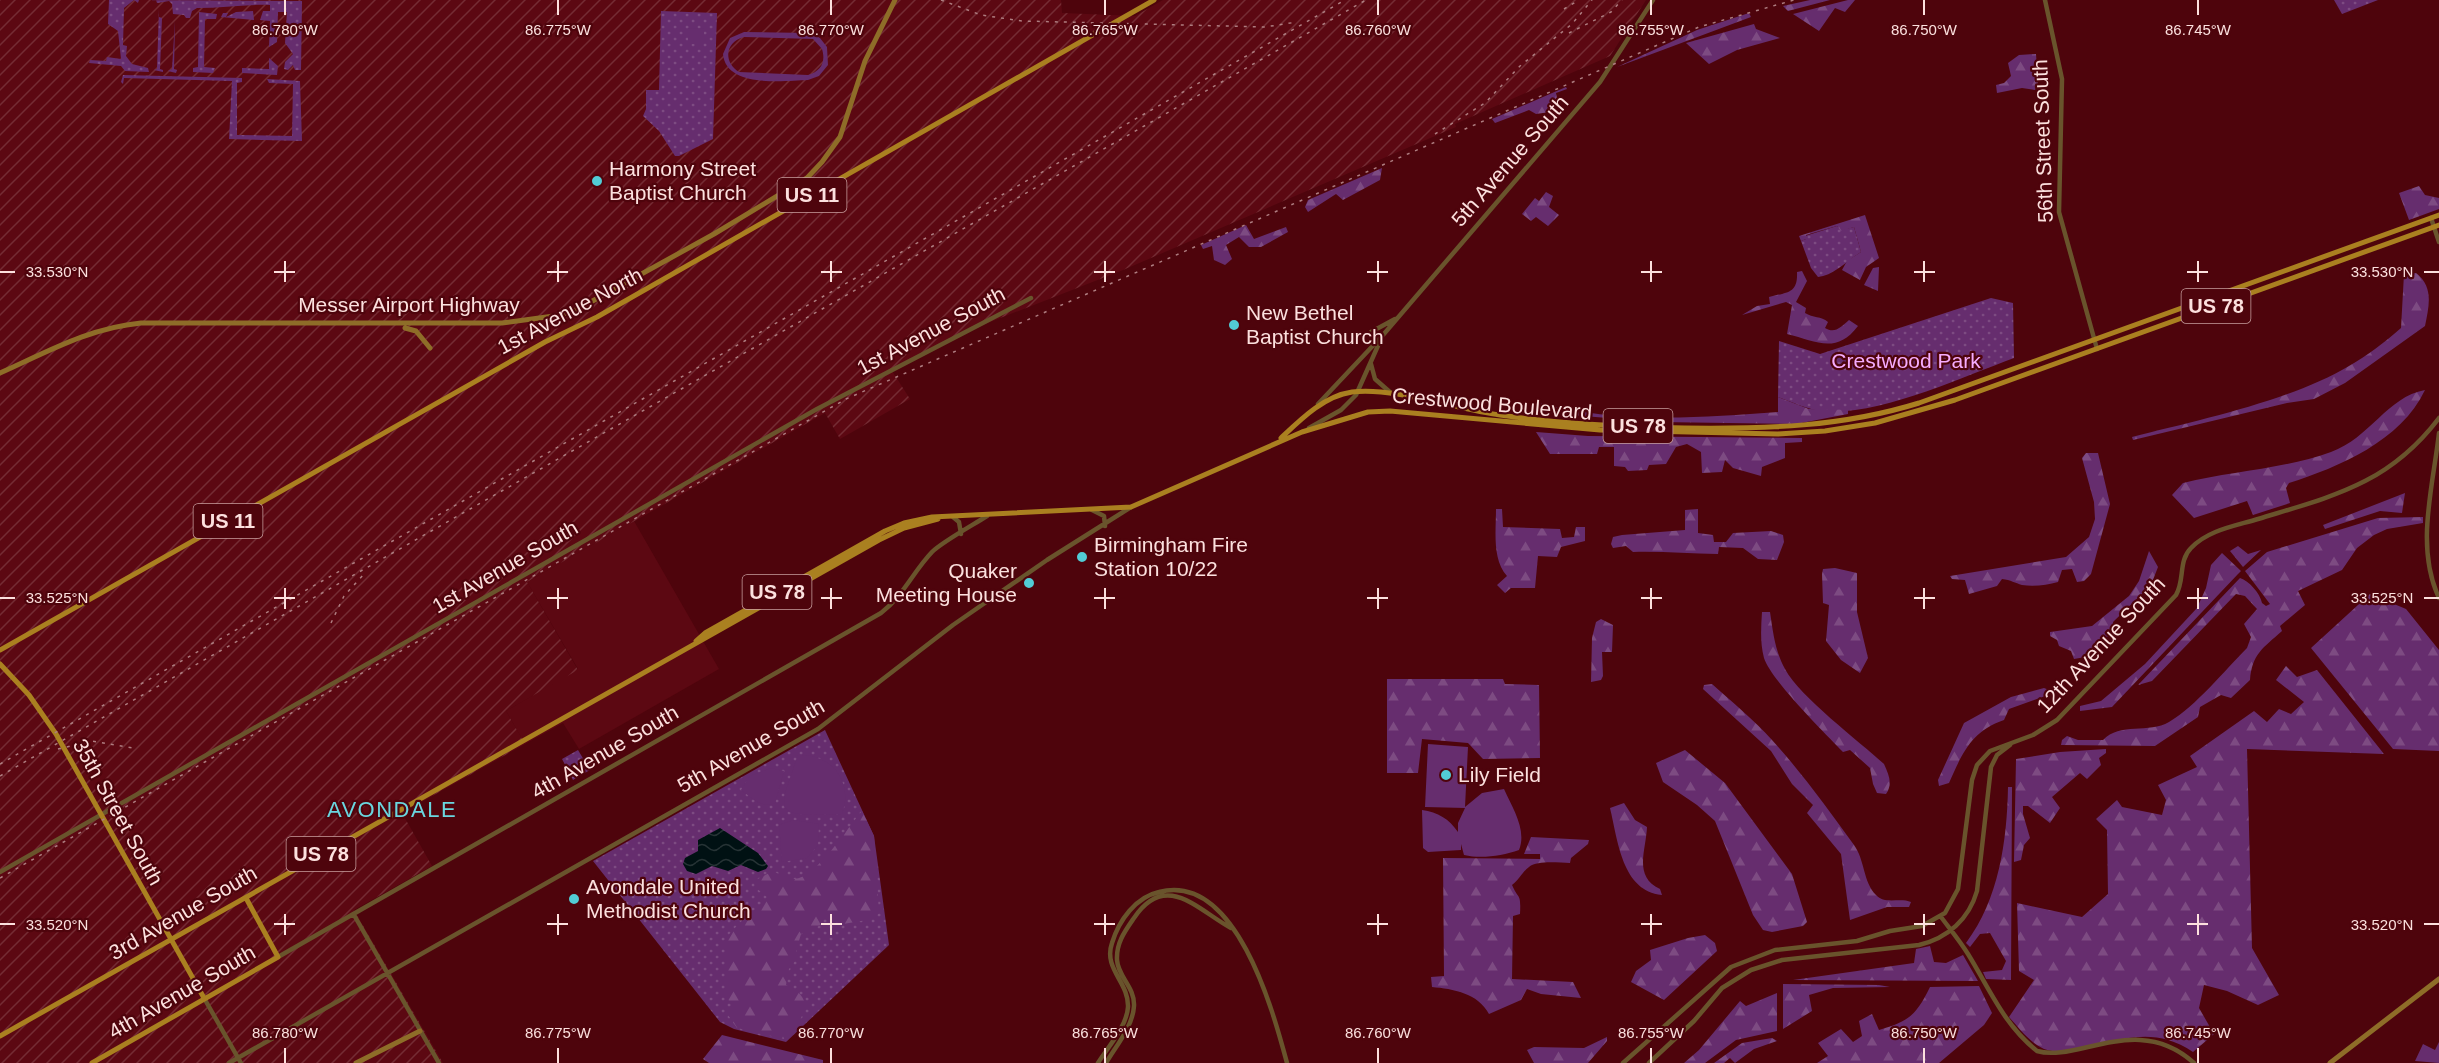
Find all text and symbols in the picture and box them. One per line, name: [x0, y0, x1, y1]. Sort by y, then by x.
text: 86.780°W: [252, 21, 319, 38]
text: 86.775°W: [525, 21, 592, 38]
text: 86.770°W: [798, 21, 865, 38]
text: 86.765°W: [1072, 21, 1139, 38]
text: 86.760°W: [1345, 21, 1412, 38]
text: 86.755°W: [1618, 21, 1685, 38]
text: 86.750°W: [1891, 21, 1958, 38]
text: 86.745°W: [2165, 21, 2232, 38]
street label: 56th Street South: [2028, 59, 2057, 223]
street label: 5th Avenue South: [1447, 91, 1573, 231]
place label: Harmony Street Baptist Church: [609, 157, 756, 204]
marker: Harmony Street Baptist Church: [590, 174, 604, 188]
road number: US 11: [778, 178, 846, 212]
text: 33.530°N: [26, 263, 88, 280]
street label: 1st Avenue North: [493, 263, 646, 358]
text: 33.530°N: [2351, 263, 2413, 280]
street label: 1st Avenue South: [853, 282, 1009, 379]
road number: US 78: [2182, 289, 2250, 323]
street label: Messer Airport Highway: [298, 293, 520, 316]
place label: New Bethel Baptist Church: [1246, 301, 1384, 348]
marker: New Bethel Baptist Church: [1227, 318, 1241, 332]
park label: Crestwood Park: [1831, 349, 1981, 372]
street label: Crestwood Boulevard: [1391, 383, 1593, 424]
road number: US 78: [1604, 409, 1672, 443]
road number: US 11: [194, 504, 262, 538]
street label: 1st Avenue South: [428, 516, 582, 618]
place label: Birmingham Fire Station 10/22: [1094, 533, 1248, 580]
marker: Birmingham Fire Station 10/22: [1075, 550, 1089, 564]
place label: Quaker Meeting House: [876, 559, 1017, 606]
street label: 12th Avenue South: [2032, 572, 2169, 717]
road number: US 78: [742, 575, 812, 609]
marker: Quaker Meeting House: [1022, 576, 1036, 590]
text: 33.525°N: [26, 589, 88, 606]
text: 33.525°N: [2351, 589, 2413, 606]
street label: 5th Avenue South: [673, 694, 828, 797]
street label: 4th Avenue South: [527, 700, 682, 803]
street label: 35th Street South: [69, 735, 168, 889]
place label: Lily Field: [1458, 763, 1541, 786]
marker: Lily Field: [1439, 768, 1453, 782]
district label: AVONDALE: [327, 797, 457, 822]
road number: US 78: [286, 837, 356, 871]
street label: 3rd Avenue South: [105, 861, 261, 964]
place label: Avondale United Methodist Church: [586, 875, 751, 922]
marker: Avondale United Methodist Church: [567, 892, 581, 906]
text: 33.520°N: [26, 916, 88, 933]
text: 33.520°N: [2351, 916, 2413, 933]
street label: 4th Avenue South: [104, 940, 259, 1043]
text: 86.780°W: [252, 1024, 319, 1041]
text: 86.775°W: [525, 1024, 592, 1041]
text: 86.770°W: [798, 1024, 865, 1041]
text: 86.765°W: [1072, 1024, 1139, 1041]
text: 86.760°W: [1345, 1024, 1412, 1041]
text: 86.755°W: [1618, 1024, 1685, 1041]
text: 86.750°W: [1891, 1024, 1958, 1041]
text: 86.745°W: [2165, 1024, 2232, 1041]

